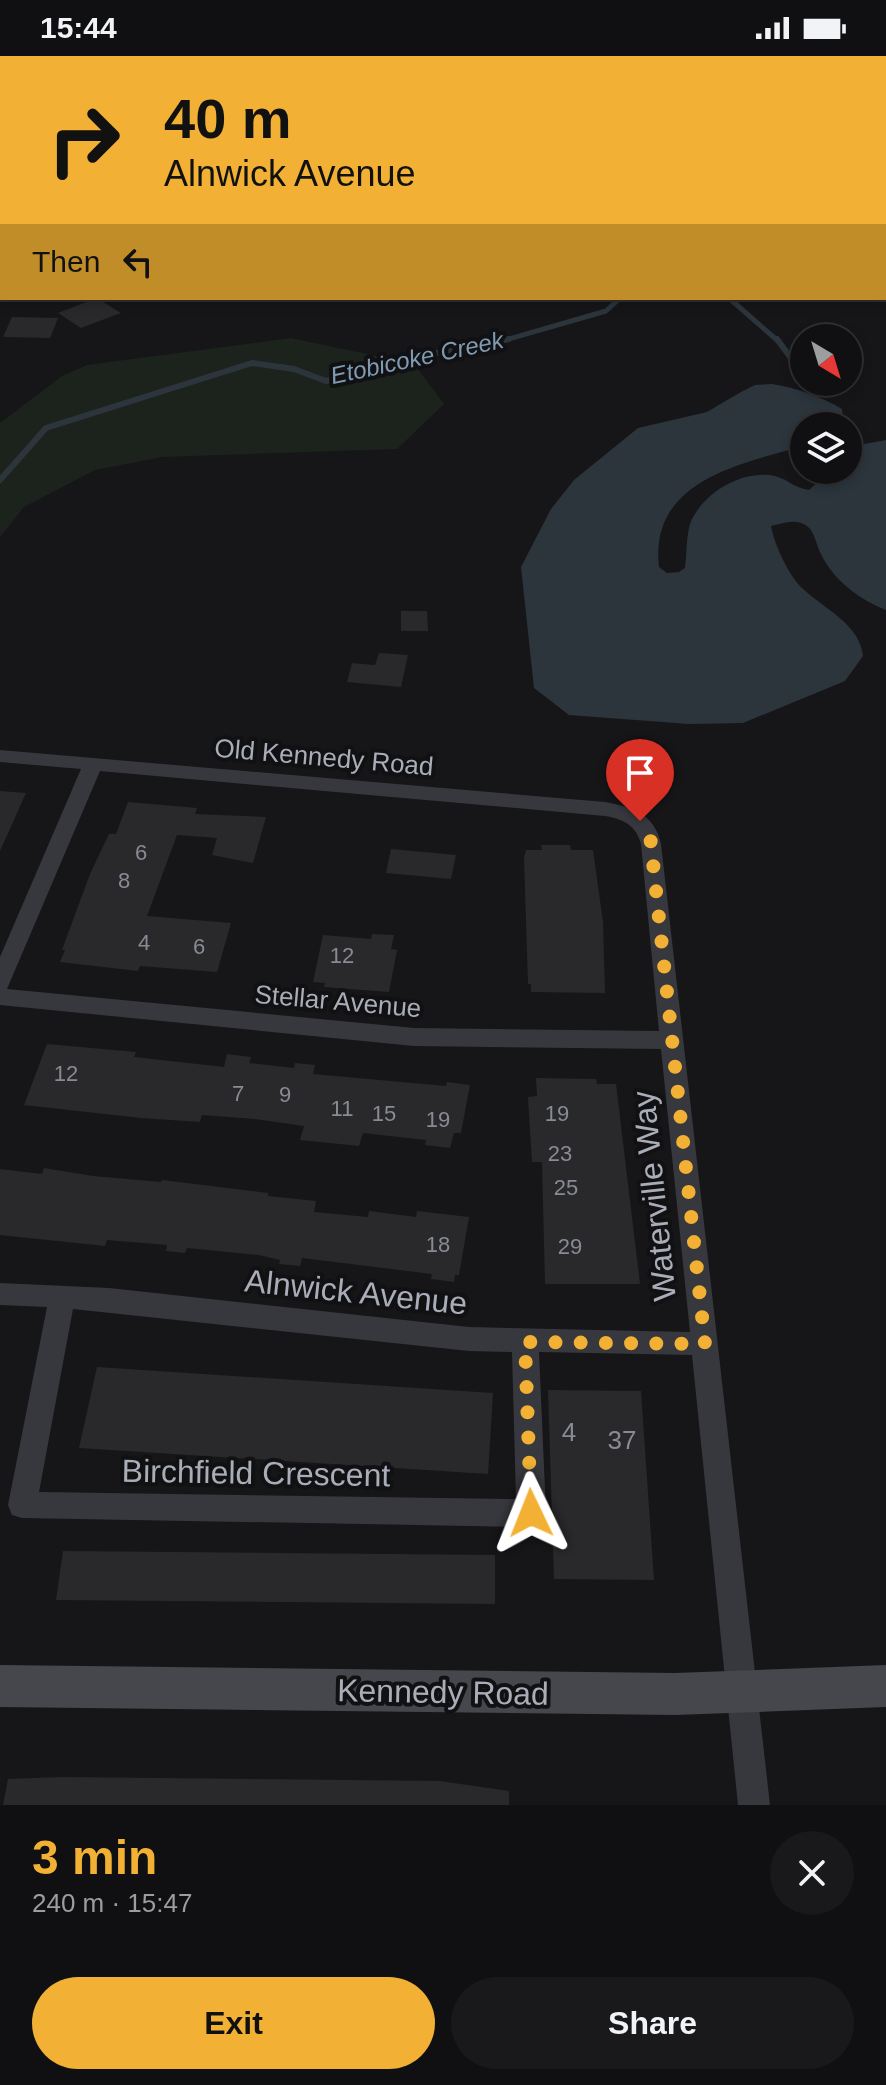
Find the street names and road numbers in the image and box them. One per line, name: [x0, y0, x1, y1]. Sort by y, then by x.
street label: Old Kennedy Road: [213, 732, 435, 782]
street label: Stellar Avenue: [253, 979, 423, 1023]
street label: Waterville Way: [625, 1089, 683, 1303]
street label: Alnwick Avenue: [243, 1262, 469, 1322]
street label: Birchfield Crescent: [121, 1453, 391, 1493]
street label: Kennedy Road: [337, 1672, 549, 1712]

